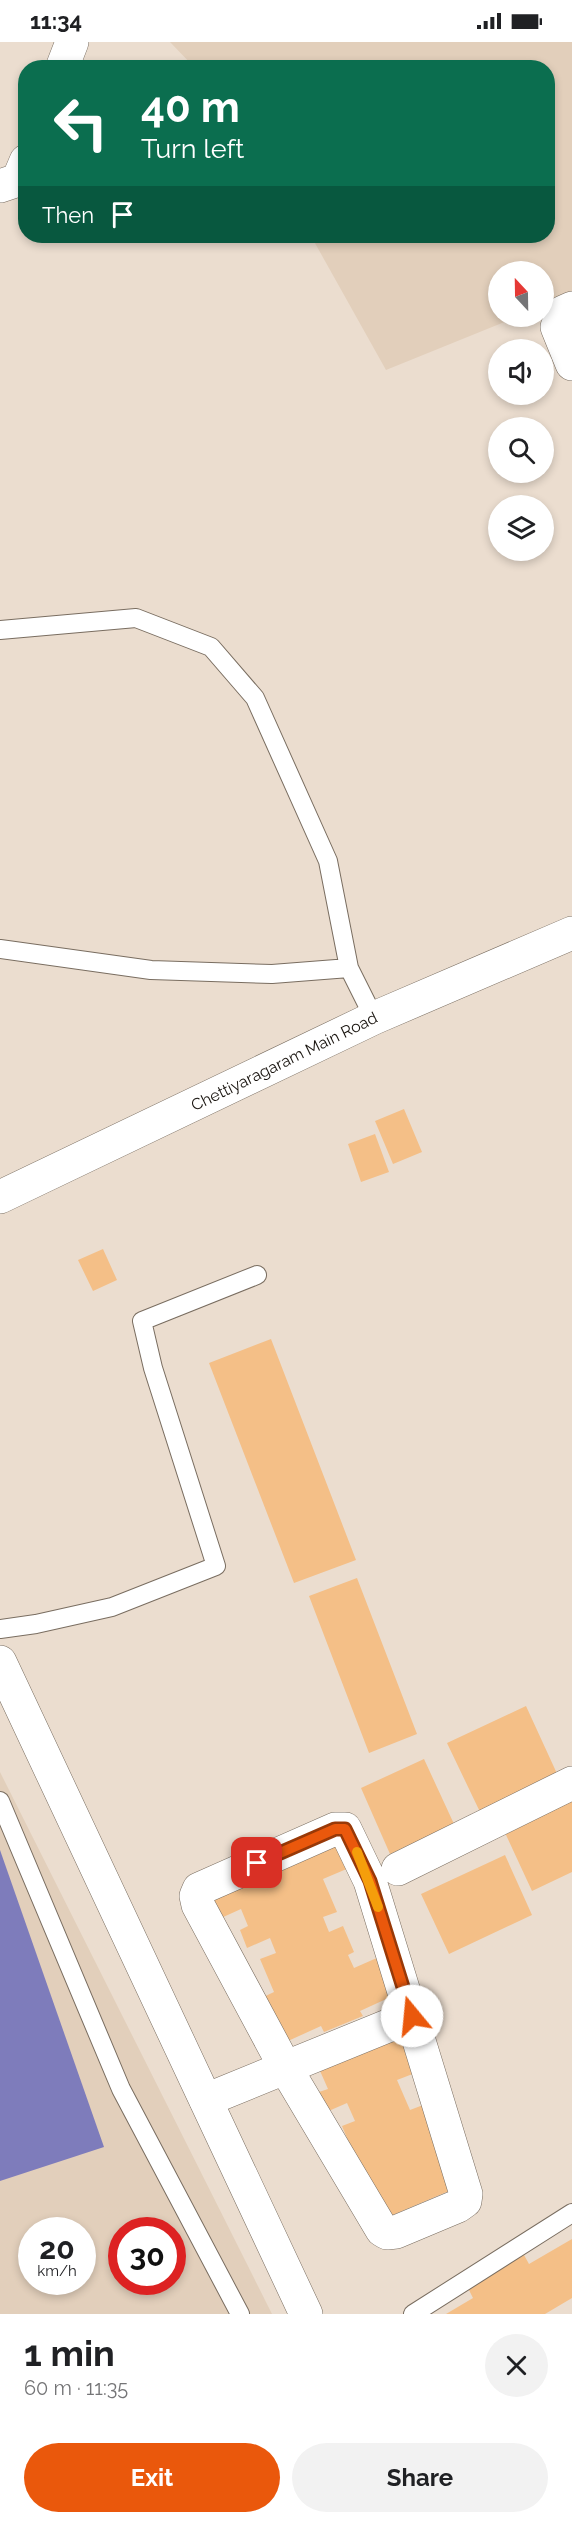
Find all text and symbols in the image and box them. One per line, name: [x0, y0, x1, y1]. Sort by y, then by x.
text: 11:34: [30, 8, 82, 34]
text: 40 m: [141, 83, 240, 132]
icon: left: [42, 84, 120, 162]
text: Turn left: [141, 133, 244, 164]
icon: arrive: [106, 198, 139, 231]
text: Then: [42, 202, 94, 228]
north arrow: [488, 261, 554, 327]
map controls: [488, 261, 554, 561]
button: sound: [488, 339, 554, 405]
button: search: [488, 417, 554, 483]
button: layers: [488, 495, 554, 561]
street label: Chettiyaragaram Main Road: [188, 1008, 381, 1115]
pin: [231, 1837, 282, 1888]
icon: arrive: [240, 1846, 273, 1879]
position arrow: [380, 1984, 444, 2048]
speed limit sign: 30: [108, 2217, 186, 2295]
text: 20: [39, 2231, 75, 2266]
text: km/h: [37, 2262, 77, 2280]
text: 1 min: [24, 2332, 115, 2374]
button: close: [485, 2334, 548, 2397]
text: 60 m · 11:35: [24, 2376, 128, 2400]
button: Exit: [24, 2443, 280, 2512]
button: Share: [292, 2443, 548, 2512]

